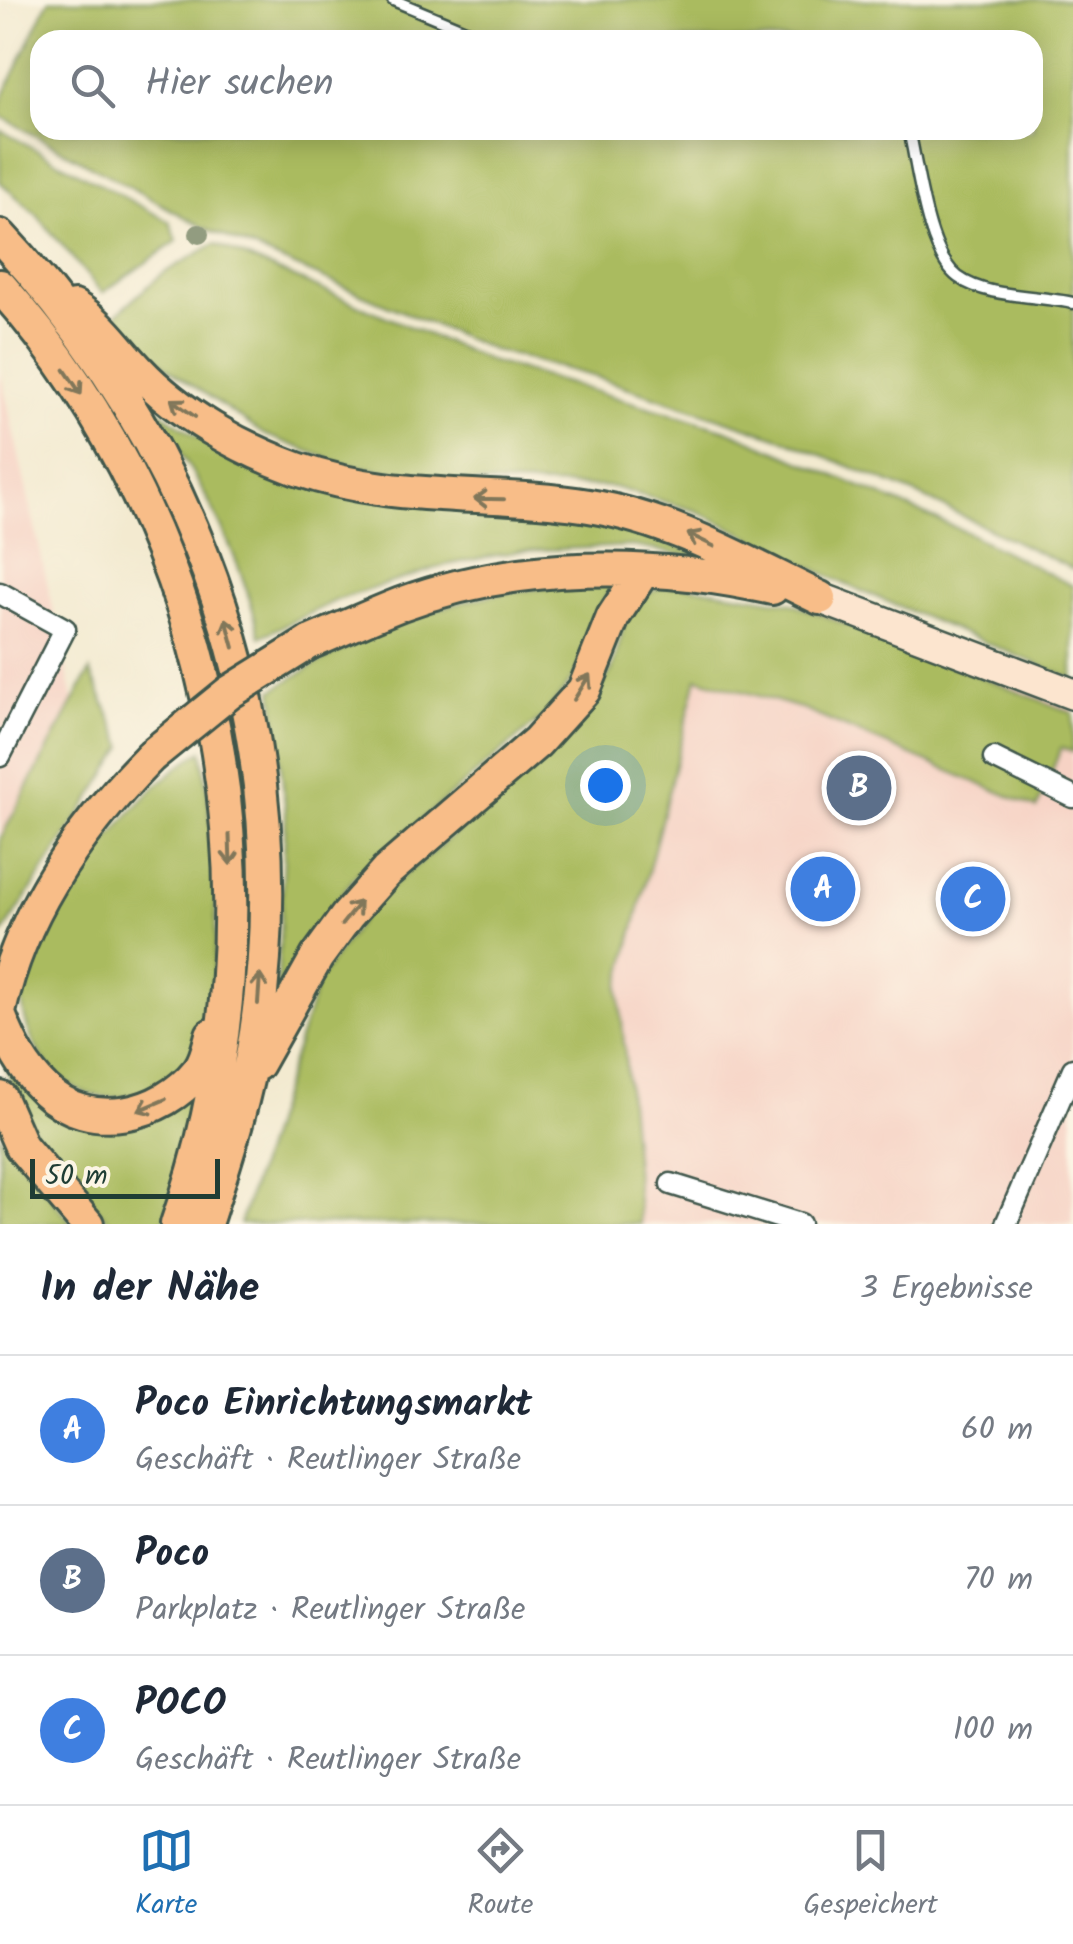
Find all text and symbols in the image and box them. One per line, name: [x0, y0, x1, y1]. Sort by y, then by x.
search box: [30, 30, 1043, 140]
text: Hier suchen: [145, 55, 334, 115]
icon: search: [65, 58, 120, 113]
one-way arrow: [62, 368, 83, 396]
one-way arrow: [170, 397, 197, 418]
one-way arrow: [473, 489, 505, 508]
one-way arrow: [686, 530, 716, 549]
one-way arrow: [220, 618, 239, 649]
one-way arrow: [572, 674, 593, 702]
pin: B: [826, 750, 892, 826]
your location: [580, 760, 631, 811]
one-way arrow: [220, 833, 239, 865]
pin: A: [790, 852, 856, 926]
pin: C: [940, 862, 1006, 936]
one-way arrow: [340, 901, 362, 927]
one-way arrow: [250, 974, 269, 1006]
one-way arrow: [137, 1097, 168, 1115]
scale bar: [30, 1154, 220, 1198]
text: 50 m: [45, 1154, 108, 1199]
text: In der Nähe: [40, 1256, 259, 1323]
text: 3 Ergebnisse: [860, 1264, 1033, 1315]
text: Poco Einrichtungsmarkt: [135, 1375, 532, 1435]
text: A: [62, 1405, 83, 1456]
text: 60 m: [961, 1405, 1033, 1456]
text: Geschäft · Reutlinger Straße: [135, 1435, 521, 1486]
text: Poco: [135, 1525, 209, 1585]
text: B: [63, 1555, 82, 1606]
text: 70 m: [964, 1555, 1033, 1606]
text: Parkplatz · Reutlinger Straße: [135, 1585, 525, 1636]
text: POCO: [135, 1675, 226, 1735]
text: C: [63, 1705, 82, 1756]
text: 100 m: [953, 1705, 1033, 1756]
text: Geschäft · Reutlinger Straße: [135, 1735, 521, 1786]
tab: Karte: [135, 1823, 197, 1928]
tab: Route: [467, 1823, 533, 1928]
tab: Gespeichert: [804, 1823, 938, 1928]

